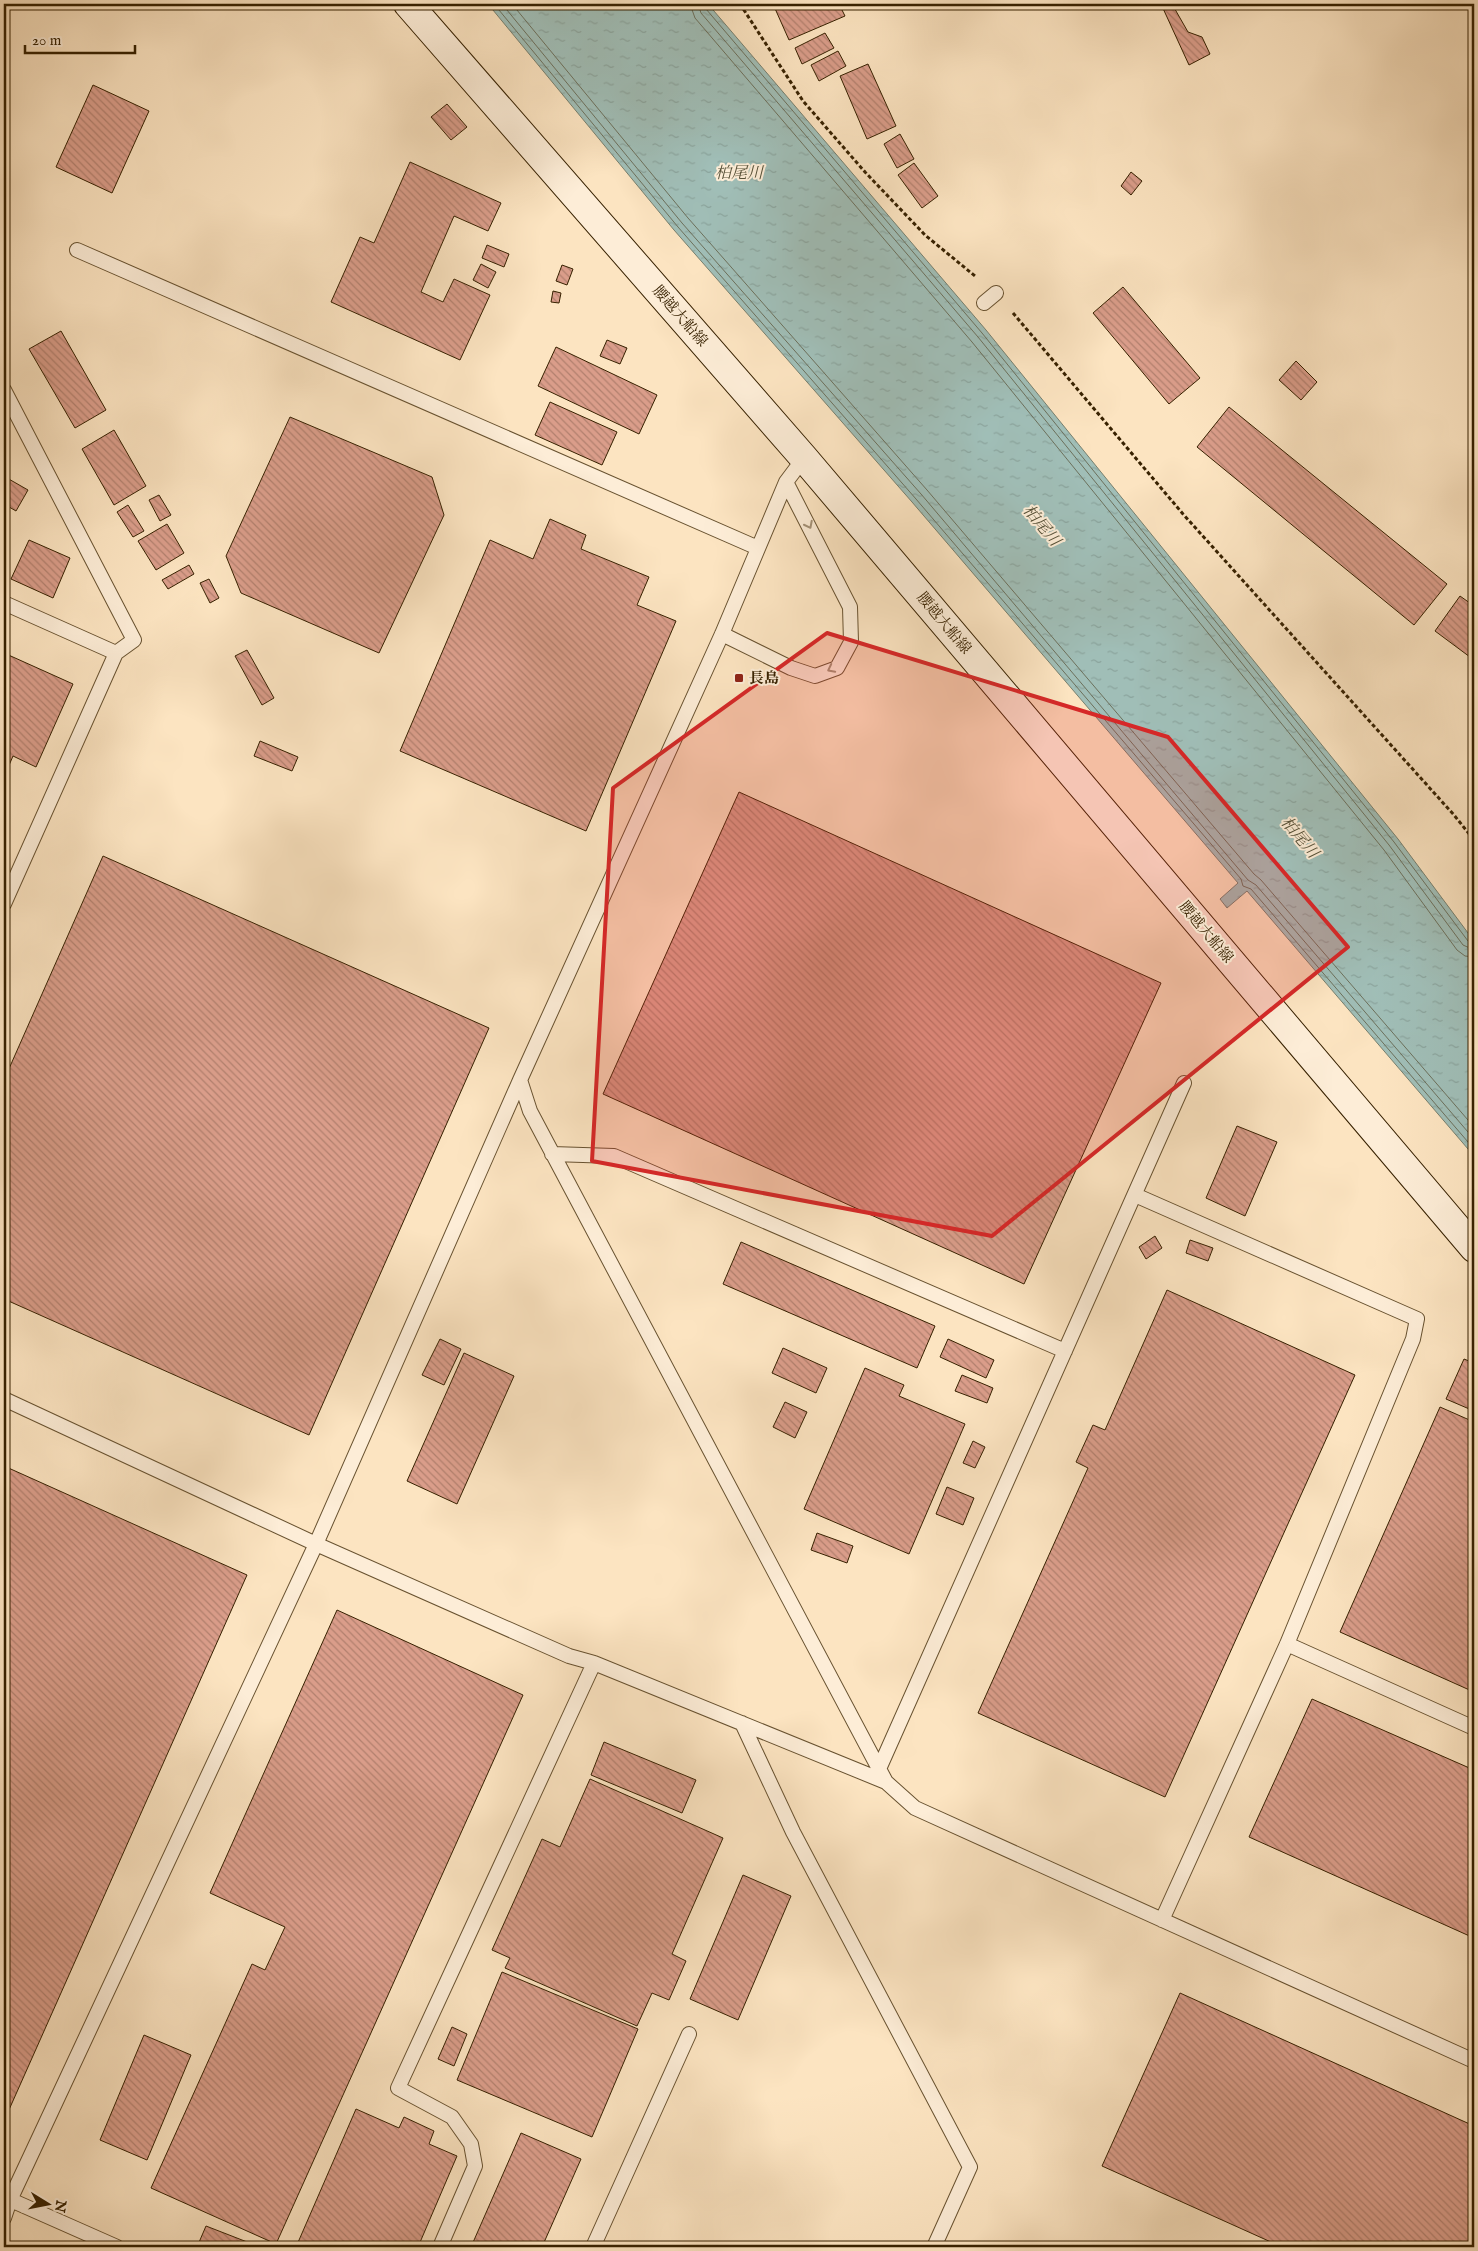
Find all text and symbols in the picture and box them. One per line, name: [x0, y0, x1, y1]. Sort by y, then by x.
scale bar: [25, 22, 135, 54]
text: 20 m: [32, 31, 62, 50]
water label: 柏尾川: [715, 164, 765, 184]
street label: 腰越大船線: [648, 281, 712, 351]
water label: 柏尾川: [1018, 501, 1065, 552]
one-way arrow: [803, 520, 813, 529]
street label: 腰越大船線: [913, 588, 975, 658]
one-way arrow: [827, 663, 836, 673]
place label: 長島: [749, 669, 779, 688]
marker: 長島: [733, 672, 745, 684]
water label: 柏尾川: [1276, 813, 1323, 864]
street label: 腰越大船線: [1175, 897, 1237, 967]
north arrow: [22, 2178, 72, 2228]
text: N: [50, 2198, 70, 2214]

